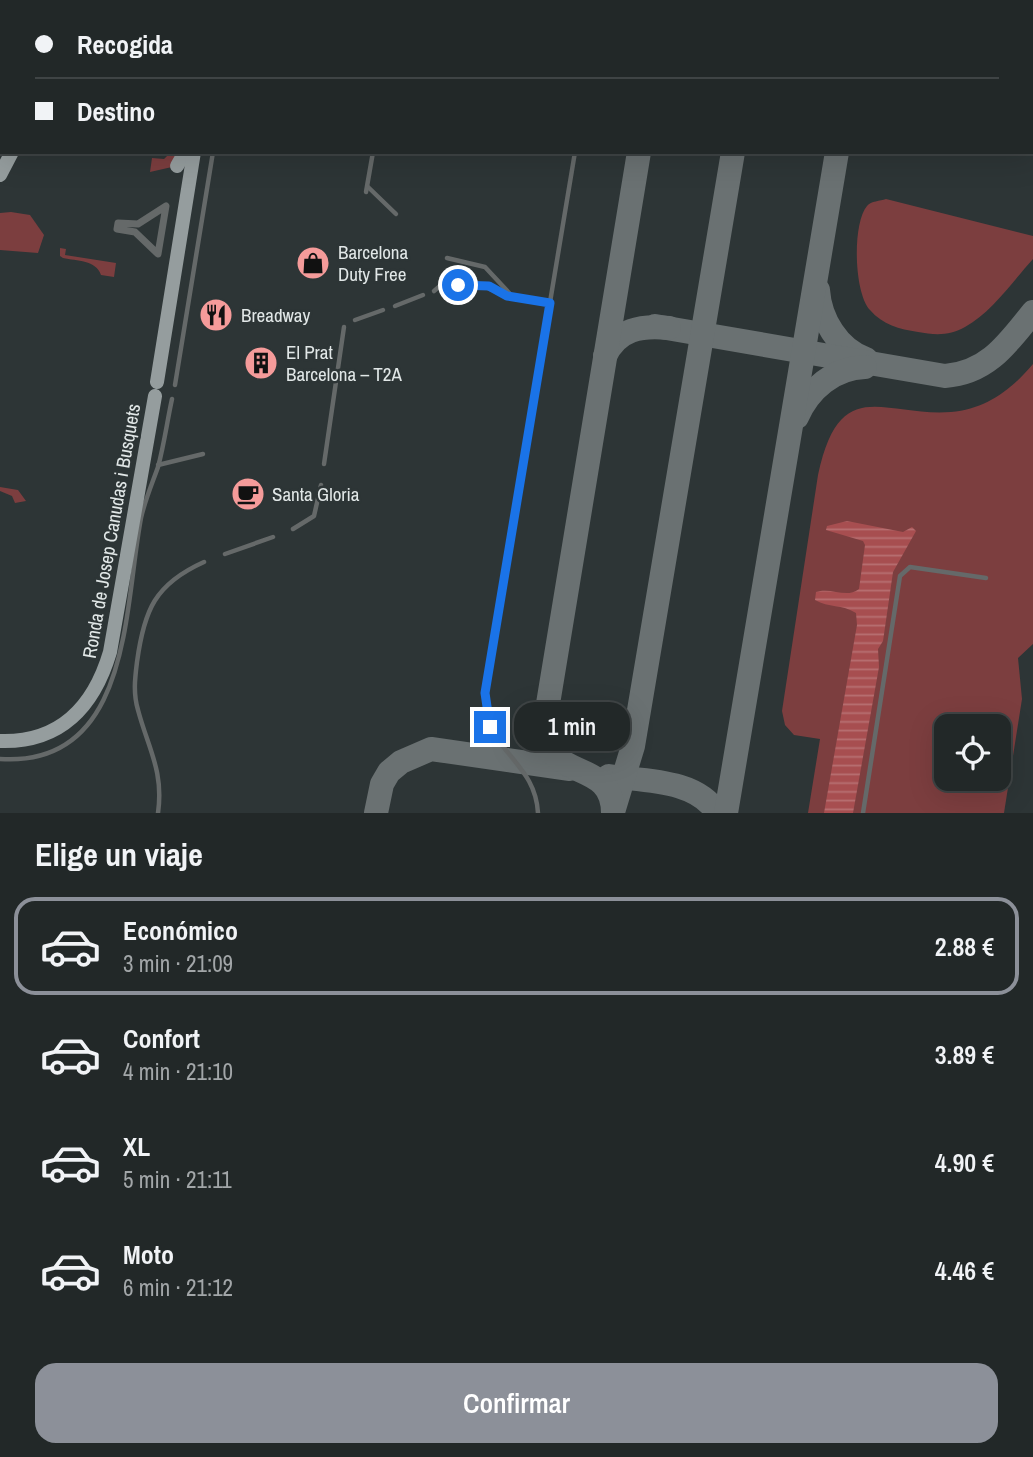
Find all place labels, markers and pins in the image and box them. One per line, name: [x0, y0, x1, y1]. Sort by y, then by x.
place label: Barcelona Duty Free: [338, 239, 408, 287]
shop icon: Barcelona Duty Free: [294, 244, 332, 282]
restaurant icon: Breadway: [197, 296, 235, 334]
place label: Breadway: [241, 302, 310, 328]
place label: El Prat Barcelona – T2A: [286, 339, 402, 387]
building icon: El Prat Barcelona – T2A: [242, 344, 280, 382]
cafe icon: Santa Gloria: [229, 475, 267, 513]
place label: Santa Gloria: [272, 481, 360, 507]

